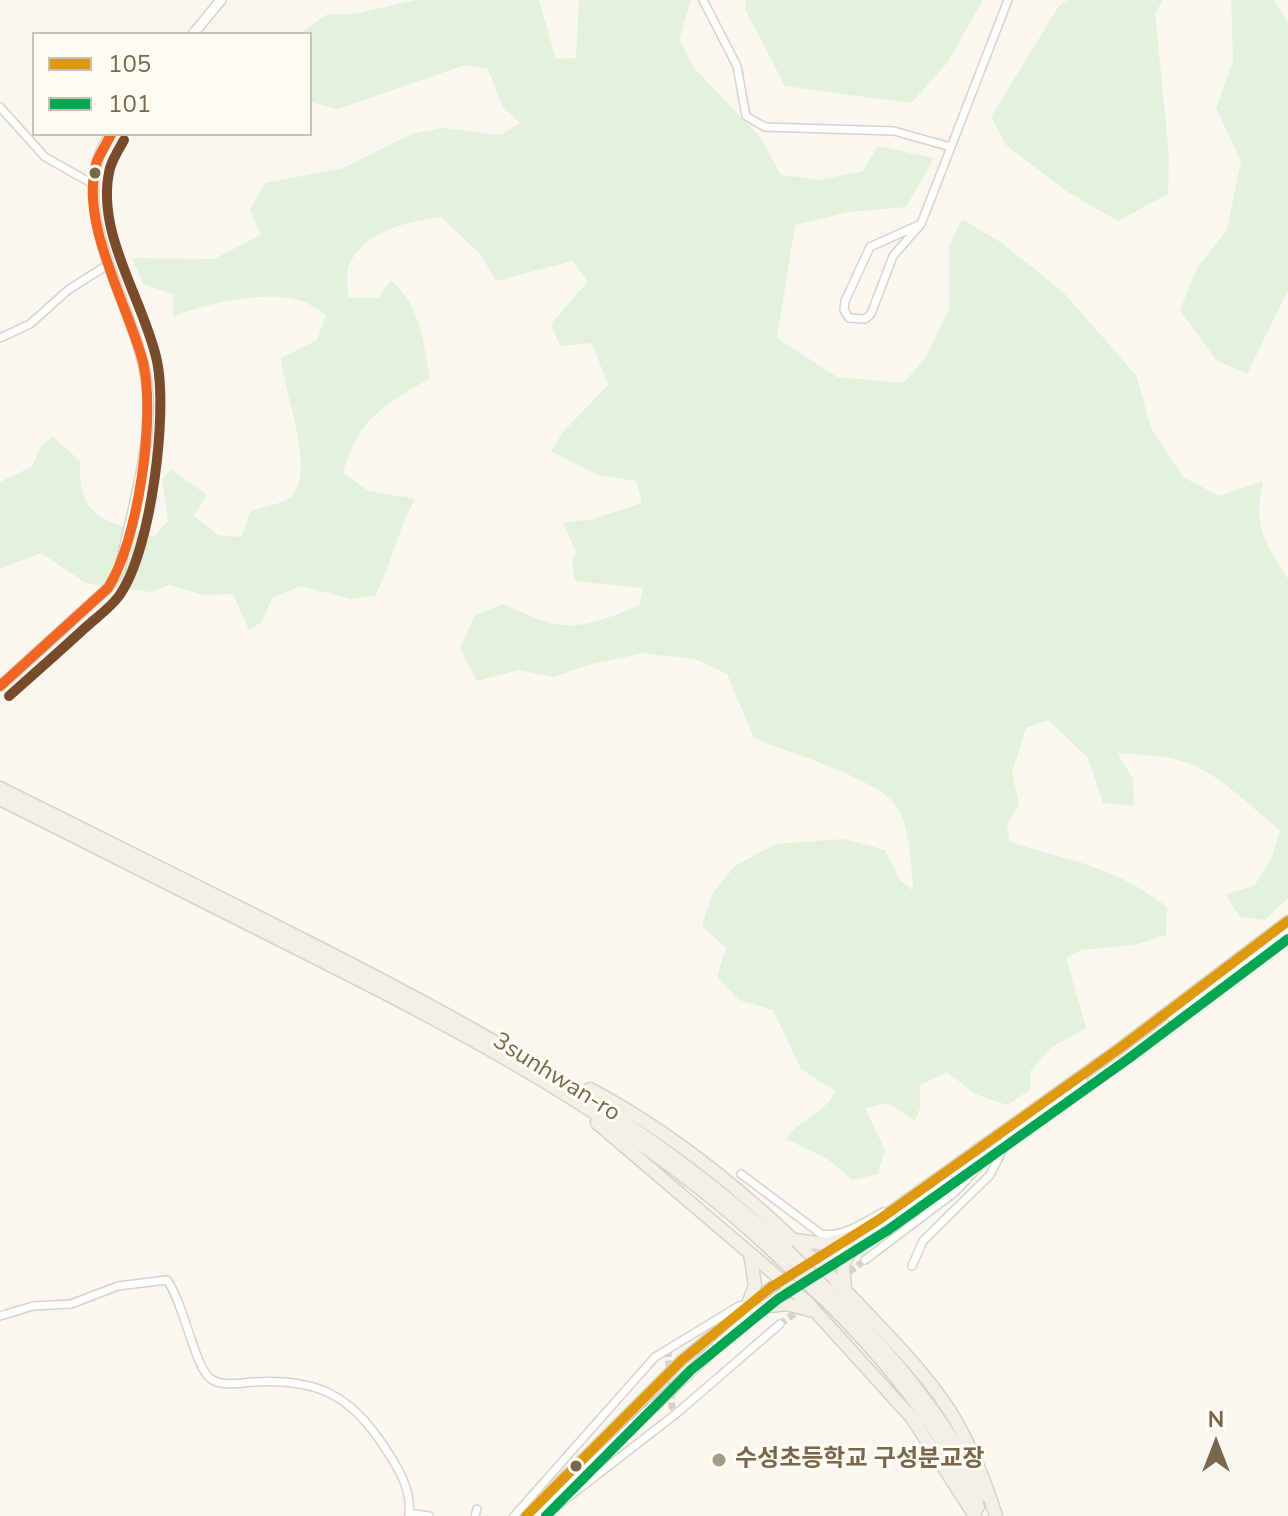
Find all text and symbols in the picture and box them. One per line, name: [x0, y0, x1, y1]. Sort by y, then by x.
legend: [32, 32, 312, 136]
text: 105: [108, 48, 151, 80]
text: 101: [108, 88, 151, 120]
unlabelled marker: [87, 165, 103, 181]
street label: 3sunhwan-ro: [487, 1027, 625, 1129]
north arrow: [1176, 1404, 1256, 1484]
text: N: [1208, 1405, 1224, 1435]
place label: 수성초등학교 구성분교장: [735, 1446, 984, 1474]
marker: 수성초등학교 구성분교장: [710, 1451, 728, 1469]
unlabelled marker: [568, 1458, 584, 1474]

